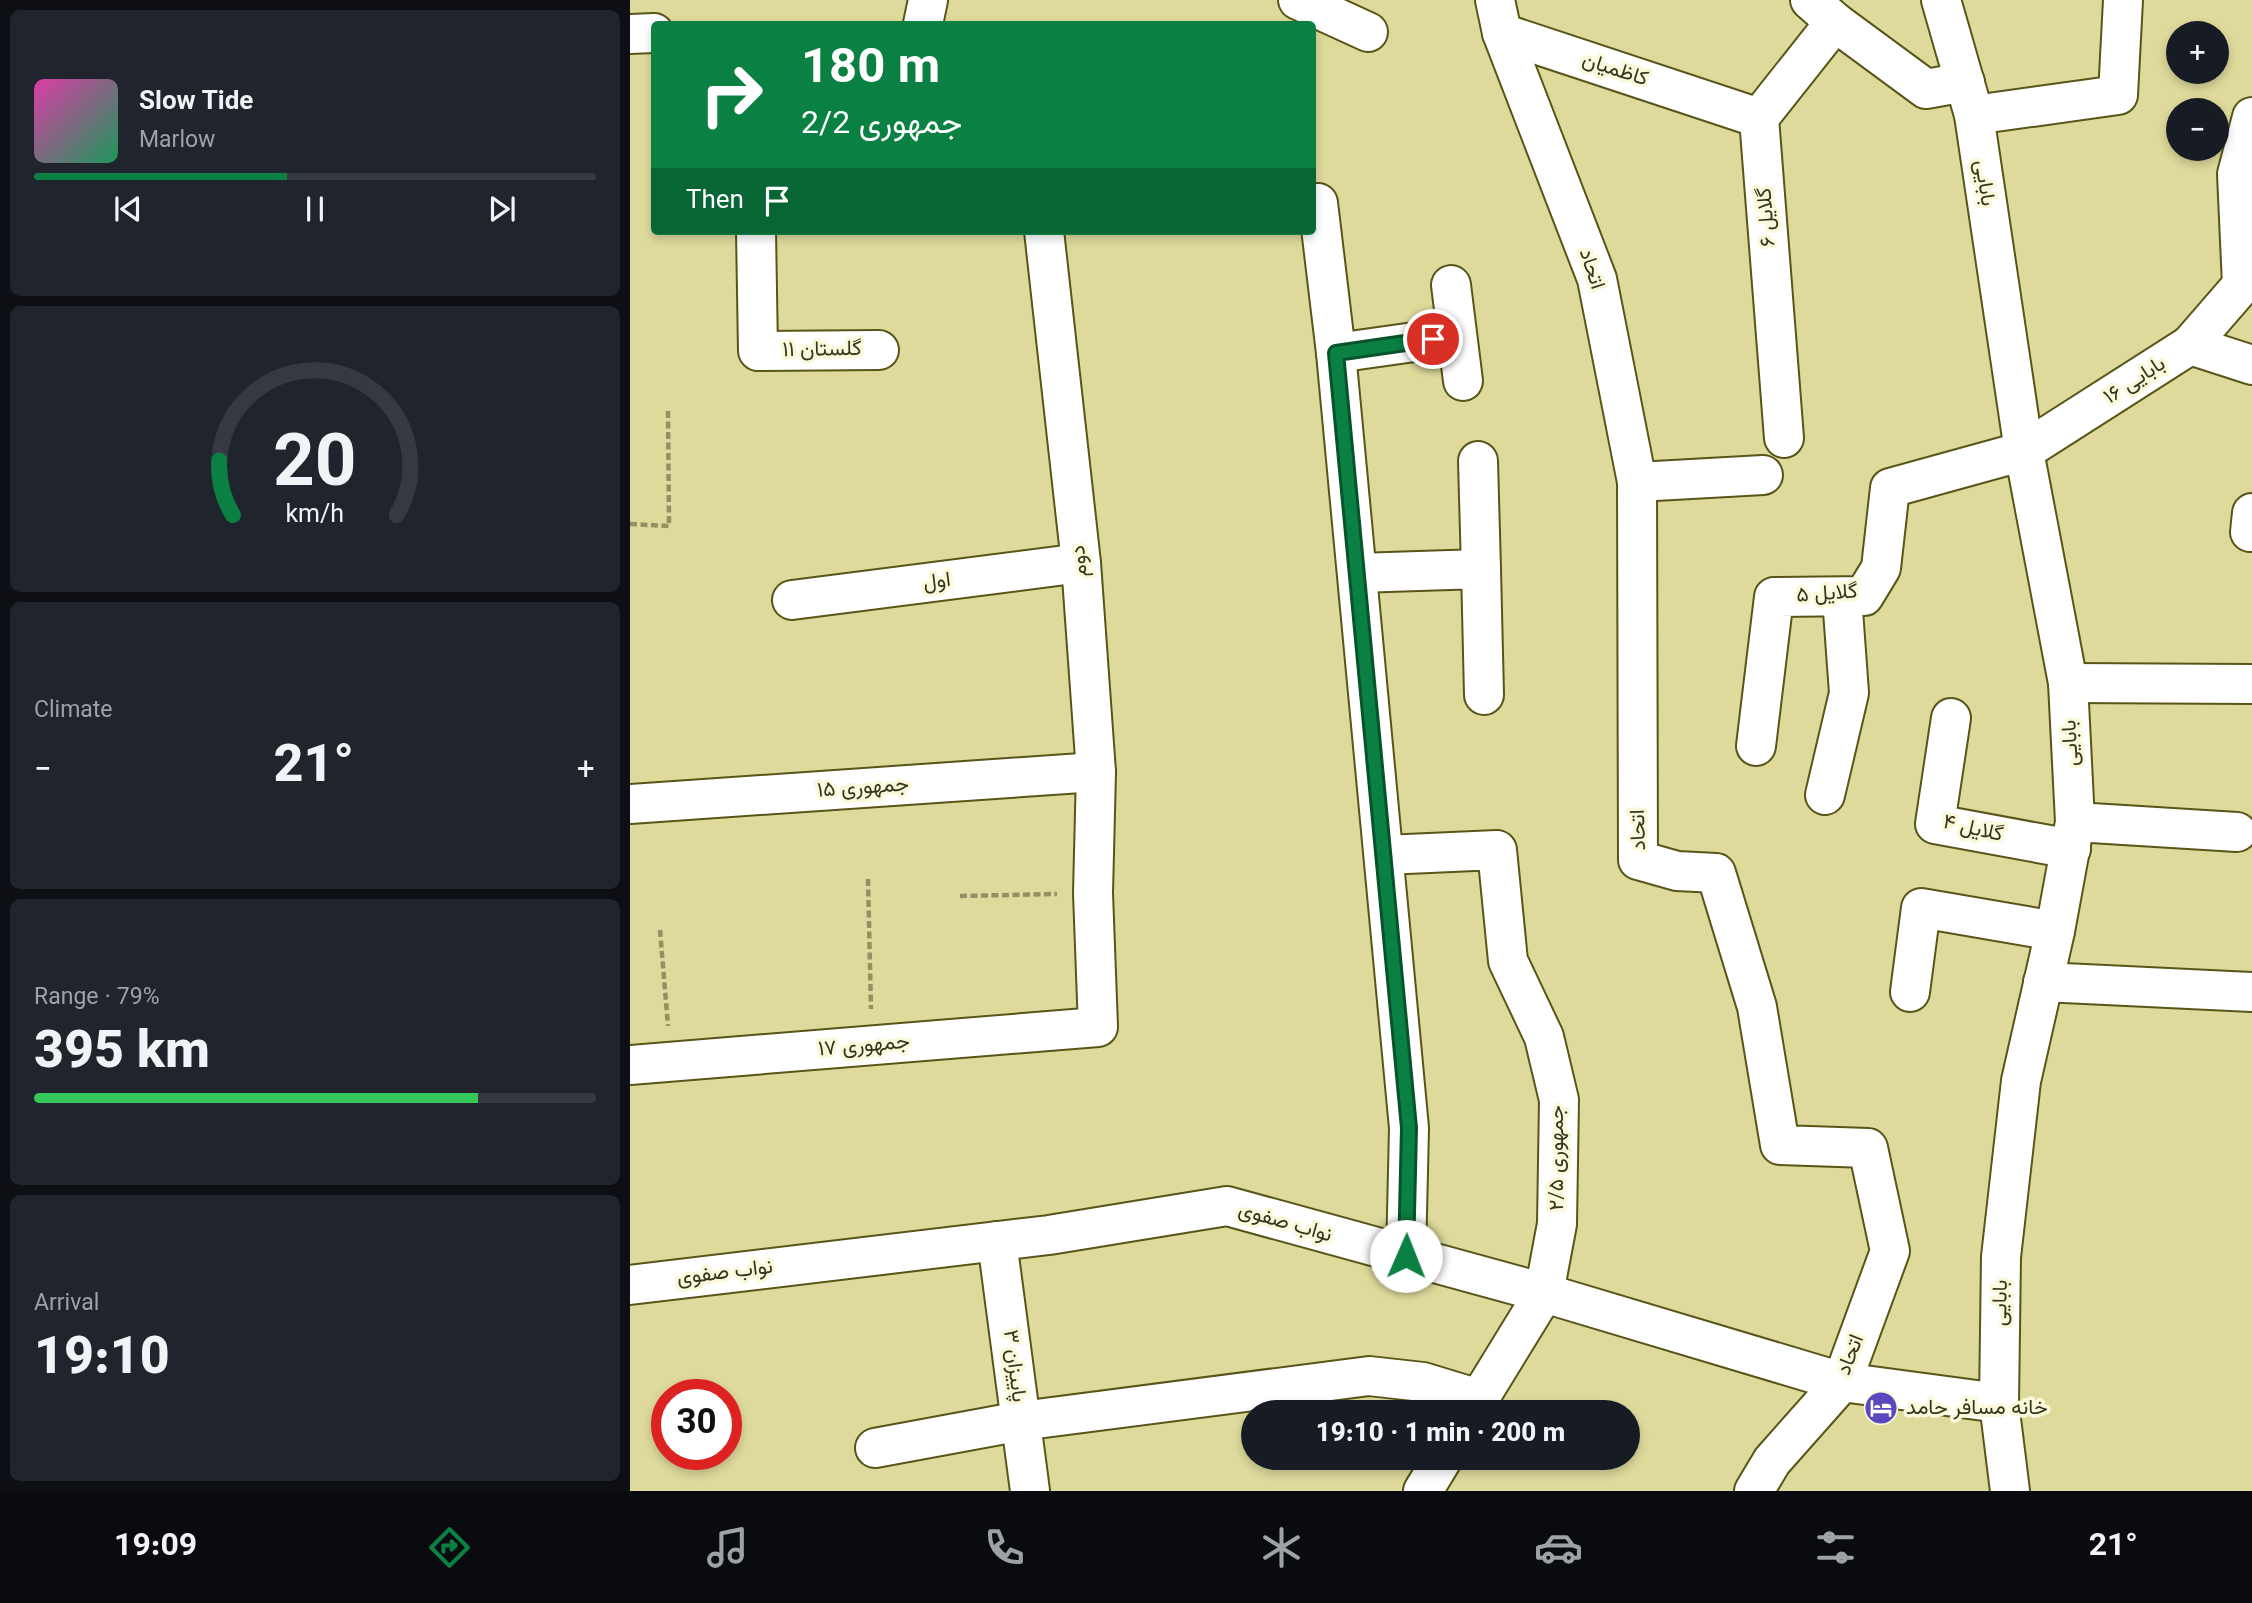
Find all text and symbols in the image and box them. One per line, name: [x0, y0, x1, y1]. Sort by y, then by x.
map controls: [2166, 21, 2229, 161]
button: +: [2166, 21, 2229, 84]
text: 180 m: [801, 32, 940, 108]
street label: کاظمیان: [1578, 44, 1652, 96]
icon: right: [686, 49, 777, 140]
text: Slow Tide: [139, 82, 253, 123]
button: −: [2166, 98, 2229, 161]
text: جمهوری 2/2: [801, 100, 962, 150]
text: Marlow: [139, 123, 215, 159]
street label: بابایی: [1964, 157, 2004, 209]
text: Then: [686, 181, 744, 222]
icon: arrive: [758, 182, 796, 220]
street label: گلایل ۶: [1748, 186, 1786, 248]
icon: previous: [109, 190, 147, 228]
icon: pause: [296, 190, 334, 228]
icon: next: [483, 190, 521, 228]
street label: اتحاد: [1569, 244, 1613, 294]
pin: [1403, 309, 1463, 369]
icon: arrive: [1414, 320, 1452, 358]
street label: گلستان ۱۱: [782, 333, 862, 367]
street label: بابایی ۱۶: [2097, 349, 2173, 413]
text: 20: [273, 411, 357, 525]
text: km/h: [286, 496, 344, 535]
street label: دوم: [1062, 544, 1098, 578]
street label: اول: [921, 564, 953, 600]
street label: گلایل ۵: [1795, 575, 1859, 613]
text: Climate: [34, 693, 113, 729]
street label: بابایی: [2053, 719, 2089, 767]
text: 21°: [273, 728, 354, 809]
text: −: [34, 739, 52, 798]
text: +: [576, 739, 596, 798]
street label: جمهوری ۱۵: [816, 768, 910, 808]
street label: گلایل ۴: [1940, 806, 2006, 852]
street label: اتحاد: [1622, 809, 1656, 851]
text: Range · 79%: [34, 980, 160, 1016]
text: 395 km: [34, 1014, 210, 1095]
street label: جمهوری ۱۷: [817, 1026, 911, 1066]
street label: جمهوری ۲/۵: [1541, 1105, 1574, 1211]
street label: نواب صفوی: [1234, 1194, 1336, 1252]
position arrow: [1369, 1219, 1443, 1293]
street label: نواب صفوی: [675, 1251, 775, 1295]
street label: بابایی: [1984, 1280, 2018, 1326]
text: Arrival: [34, 1286, 99, 1322]
text: 19:10: [34, 1320, 170, 1401]
street label: پاییزان ۳: [993, 1328, 1035, 1404]
street label: اتحاد: [1828, 1330, 1874, 1380]
speed limit sign: 30: [651, 1379, 742, 1470]
hotel icon: خانه مسافر حامد: [1862, 1389, 1900, 1427]
place label: خانه مسافر حامد: [1906, 1392, 2048, 1425]
text: 19:10 · 1 min · 200 m: [1316, 1414, 1565, 1455]
text: 19:09: [114, 1522, 197, 1572]
text: 21°: [2089, 1522, 2138, 1572]
icon: directions: [425, 1523, 474, 1572]
icon: music: [703, 1523, 752, 1572]
icon: phone: [980, 1523, 1029, 1572]
icon: climate: [1257, 1523, 1306, 1572]
icon: car: [1534, 1523, 1583, 1572]
icon: filters: [1811, 1523, 1860, 1572]

